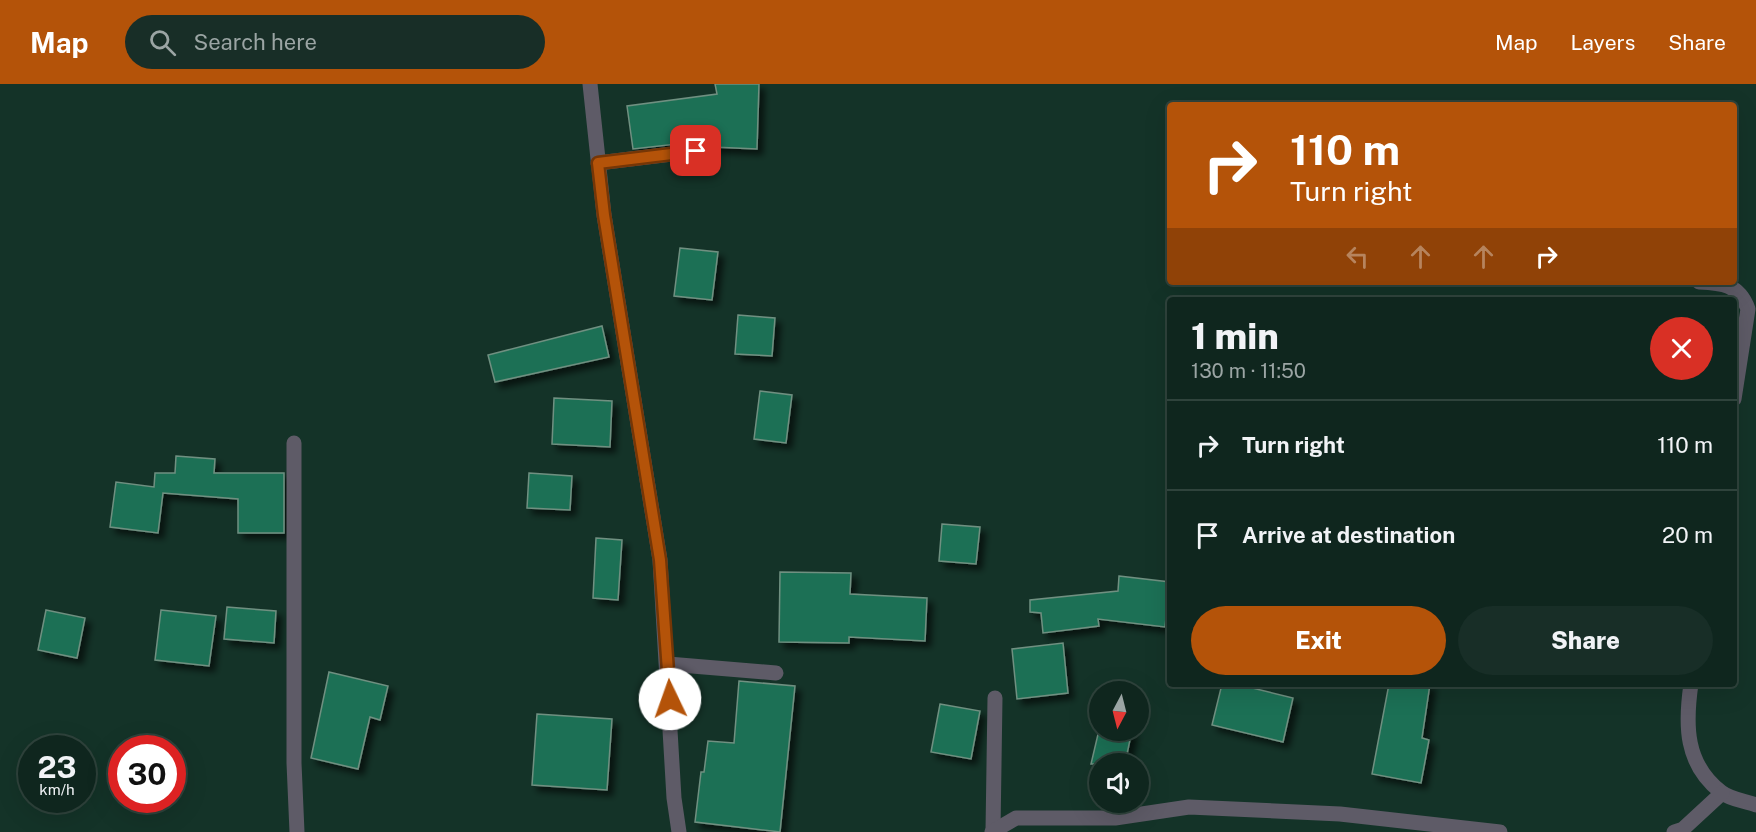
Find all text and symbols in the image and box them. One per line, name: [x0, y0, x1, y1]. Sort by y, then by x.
search box: [125, 15, 545, 69]
text: Map: [30, 26, 89, 59]
icon: search: [146, 26, 179, 59]
text: Search here: [194, 29, 317, 55]
text: Map: [1495, 30, 1538, 55]
text: Layers: [1571, 30, 1635, 55]
text: Share: [1668, 30, 1726, 55]
pin: [670, 125, 721, 176]
text: 110 m: [1290, 125, 1400, 174]
icon: right: [1191, 126, 1269, 204]
icon: arrive: [679, 134, 712, 167]
text: Turn right: [1290, 175, 1413, 207]
icon: left: [1341, 240, 1374, 273]
icon: ahead: [1404, 240, 1437, 273]
icon: ahead: [1467, 240, 1500, 273]
icon: right: [1530, 240, 1563, 273]
text: 1 min: [1191, 315, 1279, 357]
button: close: [1650, 317, 1713, 380]
text: 130 m · 11:50: [1191, 359, 1306, 383]
icon: right: [1191, 429, 1224, 462]
text: Turn right: [1242, 432, 1345, 458]
text: 110 m: [1657, 432, 1713, 458]
icon: arrive: [1191, 519, 1224, 552]
text: Arrive at destination: [1242, 522, 1455, 548]
text: 20 m: [1662, 522, 1713, 548]
button: Exit: [1191, 606, 1446, 675]
button: Share: [1458, 606, 1713, 675]
position arrow: [638, 667, 702, 731]
north arrow: [1089, 681, 1149, 741]
map controls: [1089, 681, 1149, 813]
speed limit sign: 30: [108, 735, 186, 813]
text: 23: [37, 749, 77, 785]
button: sound: [1089, 753, 1149, 813]
text: km/h: [39, 781, 75, 798]

